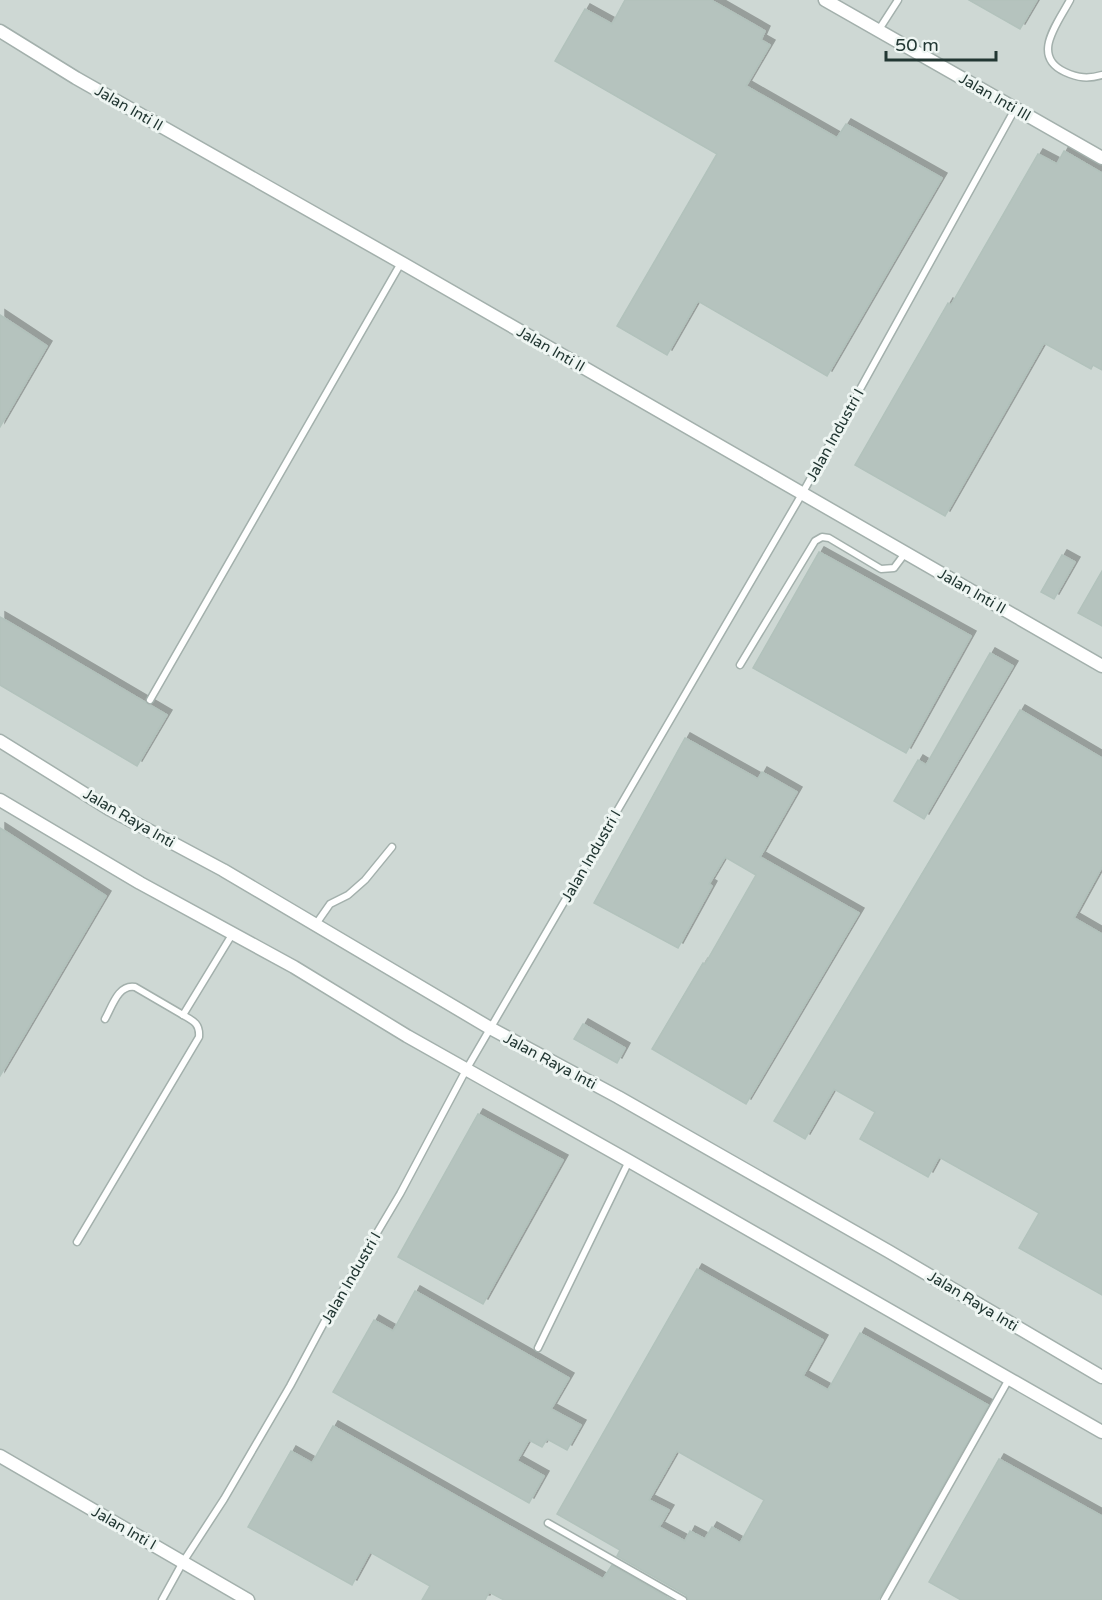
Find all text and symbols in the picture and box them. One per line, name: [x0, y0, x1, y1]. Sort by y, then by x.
scale bar: [886, 24, 996, 62]
text: 50 m: [895, 34, 939, 56]
street label: Jalan Inti III: [956, 69, 1034, 125]
street label: Jalan Inti II: [92, 81, 166, 135]
street label: Jalan Inti II: [514, 322, 588, 376]
street label: Jalan Industri I: [802, 386, 868, 484]
street label: Jalan Inti II: [935, 564, 1009, 618]
street label: Jalan Raya Inti: [80, 785, 178, 851]
street label: Jalan Industri I: [557, 807, 625, 905]
street label: Jalan Raya Inti: [501, 1029, 599, 1093]
street label: Jalan Industri I: [317, 1229, 385, 1327]
street label: Jalan Raya Inti: [924, 1267, 1022, 1335]
street label: Jalan Inti I: [89, 1502, 159, 1554]

